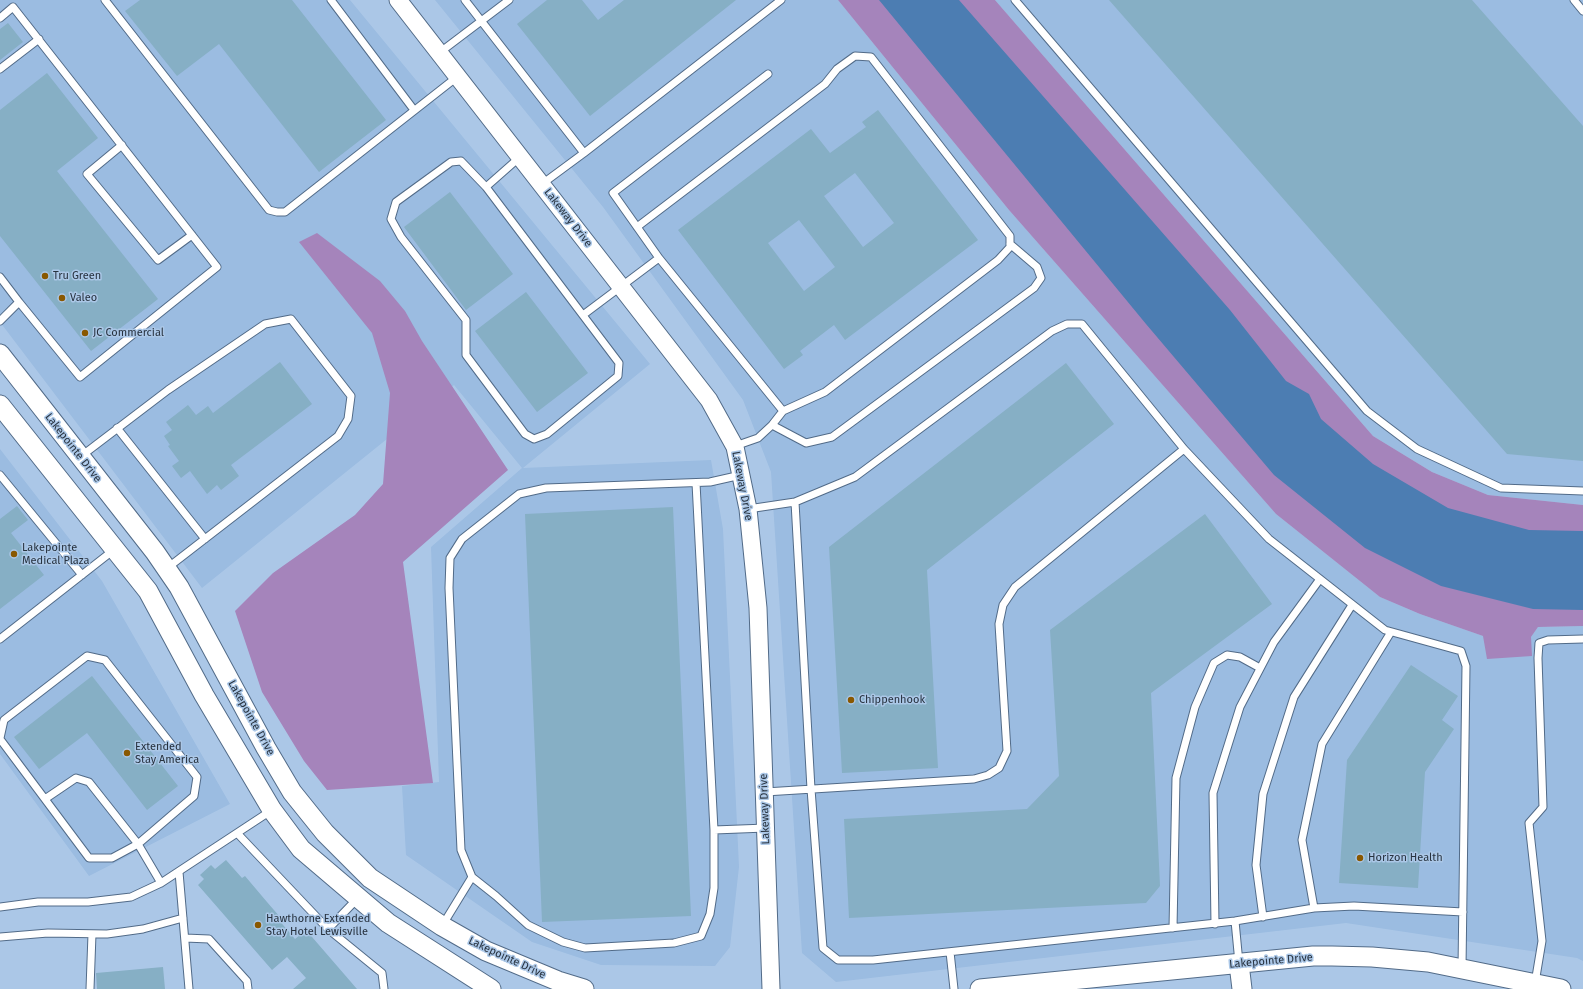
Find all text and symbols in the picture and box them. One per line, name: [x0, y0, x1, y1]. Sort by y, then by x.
street label: Lakeway Drive: [541, 186, 595, 250]
place label: Tru Green: [53, 269, 101, 283]
marker: Tru Green: [40, 271, 50, 281]
place label: Valeo: [70, 291, 97, 305]
marker: Valeo: [57, 293, 67, 303]
place label: JC Commercial: [93, 326, 164, 340]
marker: JC Commercial: [80, 328, 90, 338]
street label: Lakepointe Drive: [42, 411, 104, 485]
street label: Lakeway Drive: [729, 450, 755, 522]
place label: Lakepointe Medical Plaza: [22, 541, 89, 567]
marker: Lakepointe Medical Plaza: [9, 549, 19, 559]
street label: Lakepointe Drive: [225, 678, 277, 758]
place label: Chippenhook: [859, 693, 925, 707]
marker: Chippenhook: [846, 695, 856, 705]
place label: Extended Stay America: [135, 740, 199, 766]
marker: Extended Stay America: [122, 748, 132, 758]
street label: Lakeway Drive: [757, 774, 773, 844]
place label: Horizon Health: [1368, 851, 1443, 865]
marker: Horizon Health: [1355, 853, 1365, 863]
place label: Hawthorne Extended Stay Hotel Lewisville: [266, 912, 370, 938]
marker: Hawthorne Extended Stay Hotel Lewisville: [253, 920, 263, 930]
street label: Lakepointe Drive: [466, 934, 548, 982]
street label: Lakepointe Drive: [1229, 951, 1313, 971]

